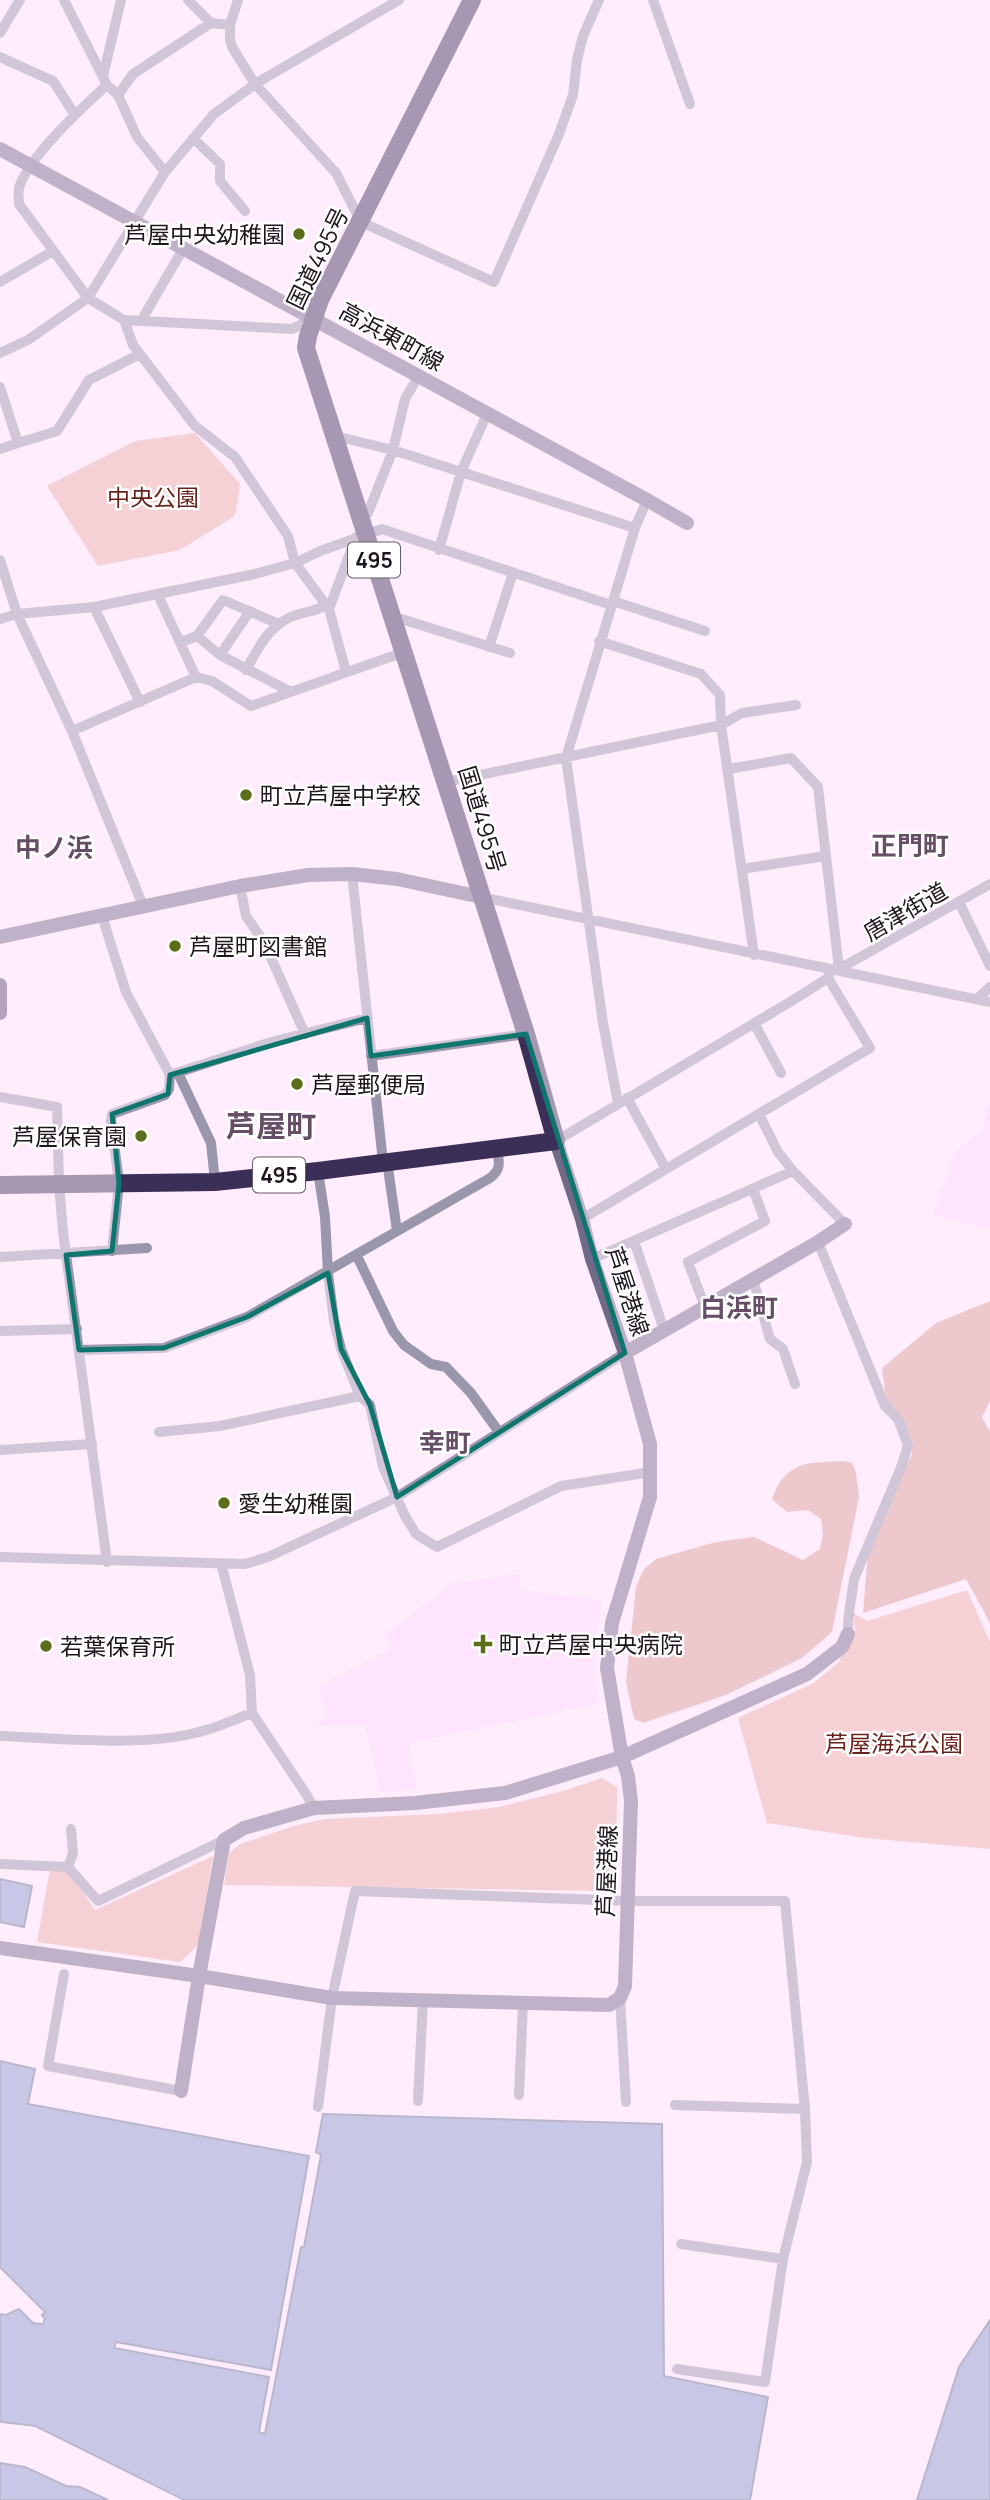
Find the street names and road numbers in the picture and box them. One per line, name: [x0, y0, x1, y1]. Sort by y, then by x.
street label: 国道495号: [279, 202, 355, 314]
street label: 高浜東町線: [334, 294, 450, 378]
road number: 495: [348, 542, 400, 578]
street label: 国道495号: [452, 762, 514, 876]
street label: 唐津街道: [857, 874, 953, 948]
road number: 495: [253, 1158, 305, 1192]
street label: 芦屋港線: [599, 1242, 657, 1340]
street label: 芦屋港線: [588, 1824, 624, 1918]

